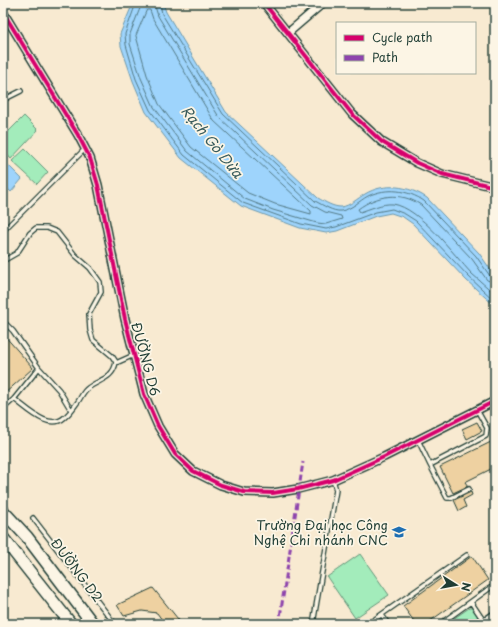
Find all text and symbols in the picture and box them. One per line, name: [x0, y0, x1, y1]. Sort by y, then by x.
legend: [336, 22, 476, 74]
text: Cycle path: [372, 28, 433, 46]
text: Path: [372, 48, 398, 66]
water label: Rạch Gò Dừa: [177, 101, 249, 183]
street label: ĐƯỜNG D6: [128, 320, 165, 398]
place label: Trường Đại học Công Nghệ Chi nhánh CNC: [254, 515, 388, 549]
school or university icon: Trường Đại học Công Nghệ Chi nhánh CNC: [391, 524, 407, 540]
street label: ĐƯỜNG D2: [47, 534, 108, 606]
north arrow: [436, 565, 476, 605]
text: N: [457, 581, 475, 593]

